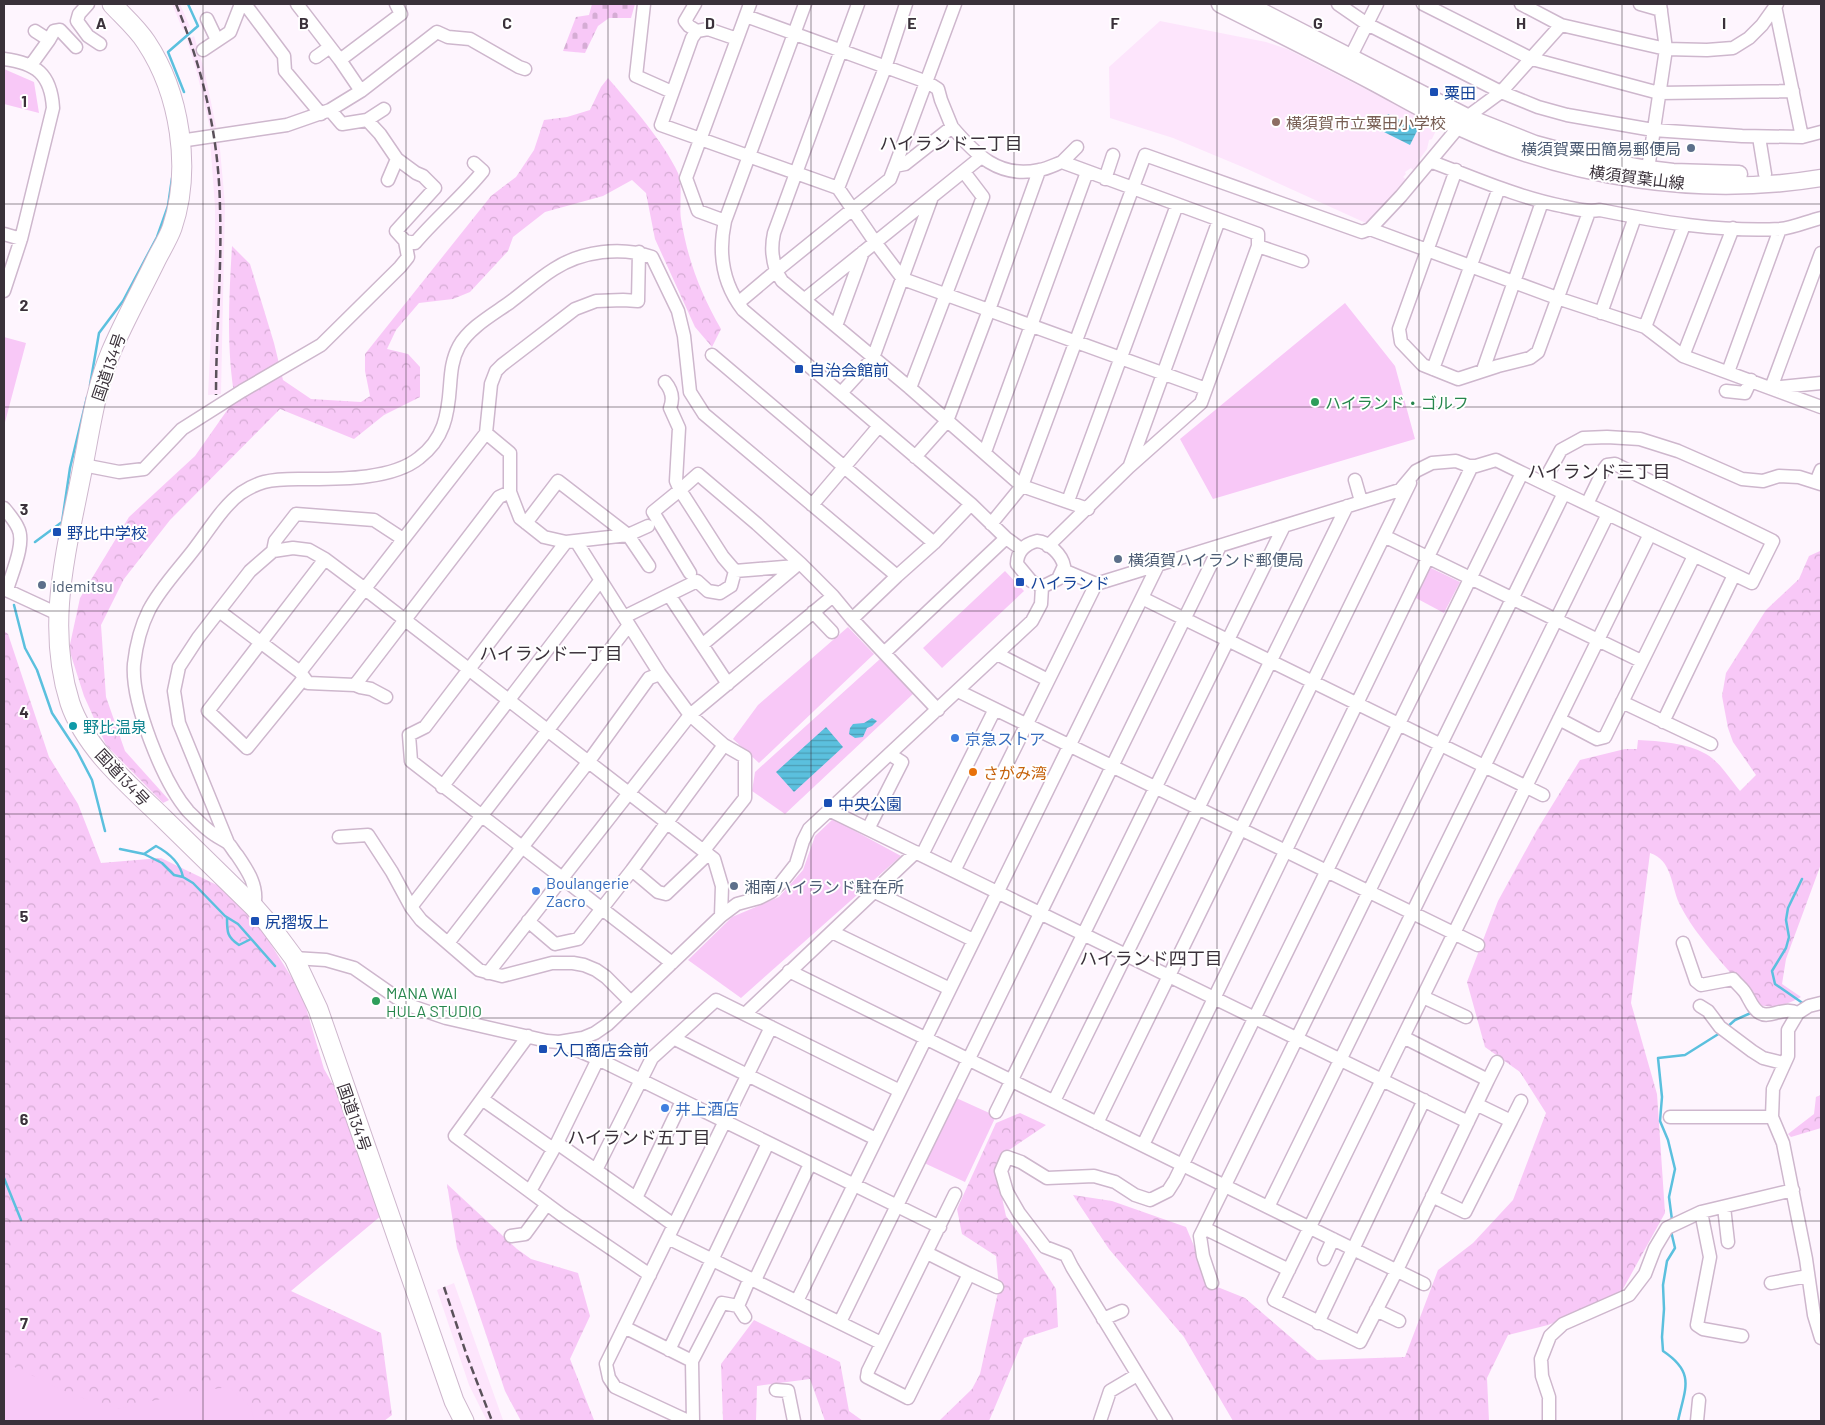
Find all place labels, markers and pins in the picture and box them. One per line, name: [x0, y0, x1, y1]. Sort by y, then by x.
place label: 粟田: [1444, 83, 1476, 102]
marker: 粟田: [1428, 86, 1440, 98]
place label: 横須賀市立粟田小学校: [1286, 113, 1446, 132]
marker: 横須賀市立粟田小学校: [1270, 116, 1282, 128]
place label: 横須賀粟田簡易郵便局: [1521, 139, 1681, 158]
marker: 横須賀粟田簡易郵便局: [1685, 142, 1697, 154]
place label: 自治会館前: [809, 360, 889, 379]
marker: 自治会館前: [793, 363, 805, 375]
place label: ハイランド・ゴルフ: [1325, 393, 1469, 412]
marker: ハイランド・ゴルフ: [1309, 396, 1321, 408]
place label: 野比中学校: [67, 523, 147, 542]
marker: 野比中学校: [51, 526, 63, 538]
place label: 横須賀ハイランド郵便局: [1128, 550, 1304, 569]
marker: 横須賀ハイランド郵便局: [1112, 553, 1124, 565]
place label: ハイランド: [1030, 573, 1110, 592]
place label: idemitsu: [52, 576, 113, 595]
marker: ハイランド: [1014, 576, 1026, 588]
marker: idemitsu: [36, 579, 48, 591]
place label: 野比温泉: [83, 717, 147, 736]
marker: 野比温泉: [67, 720, 79, 732]
place label: 京急ストア: [965, 729, 1045, 748]
marker: 京急ストア: [949, 732, 961, 744]
place label: さがみ湾: [983, 763, 1047, 782]
marker: さがみ湾: [967, 766, 979, 778]
place label: 中央公園: [838, 794, 902, 813]
marker: 中央公園: [822, 797, 834, 809]
place label: Boulangerie Zacro: [546, 873, 629, 910]
place label: 湘南ハイランド駐在所: [744, 877, 904, 896]
marker: 湘南ハイランド駐在所: [728, 880, 740, 892]
marker: Boulangerie Zacro: [530, 885, 542, 897]
place label: 尻摺坂上: [265, 912, 329, 931]
marker: 尻摺坂上: [249, 915, 261, 927]
place label: MANA WAI HULA STUDIO: [386, 983, 482, 1020]
marker: MANA WAI HULA STUDIO: [370, 995, 382, 1007]
place label: 入口商店会前: [553, 1040, 649, 1059]
marker: 入口商店会前: [537, 1043, 549, 1055]
place label: 井上酒店: [675, 1099, 739, 1118]
marker: 井上酒店: [659, 1102, 671, 1114]

